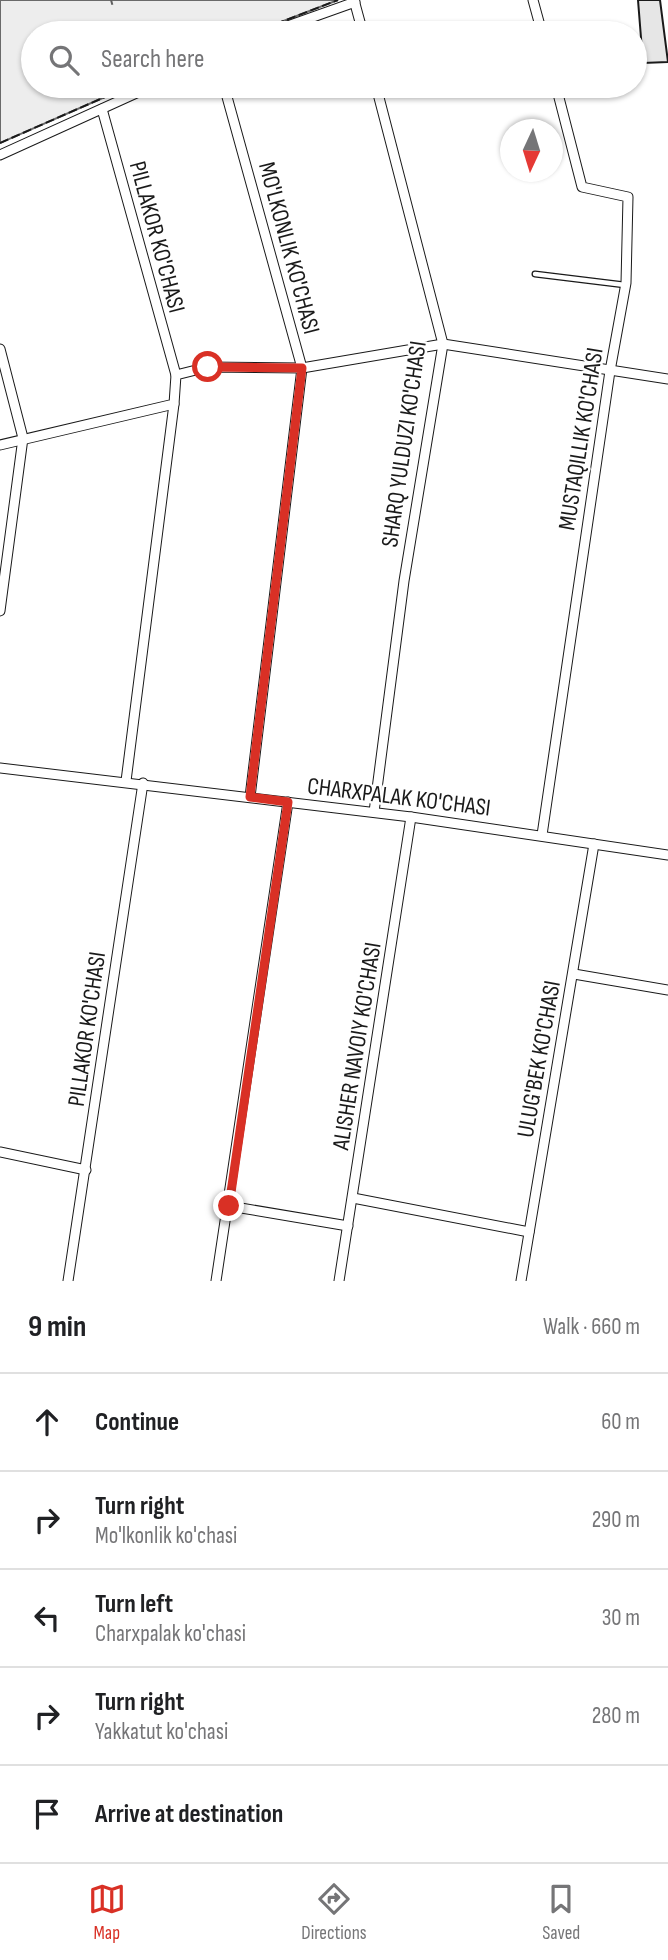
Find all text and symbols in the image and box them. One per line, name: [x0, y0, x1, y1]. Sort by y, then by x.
search box: [21, 21, 647, 98]
icon: search: [45, 41, 83, 79]
text: Search here: [101, 44, 204, 75]
north arrow: [500, 119, 563, 182]
street label: PILLAKOR KO'CHASI: [123, 158, 191, 316]
street label: MO'LKONLIK KO'CHASI: [252, 159, 326, 337]
street label: SHARQ YULDUZI KO'CHASI: [375, 339, 433, 549]
street label: MUSTAQILLIK KO'CHASI: [552, 346, 610, 532]
route start: [192, 351, 223, 382]
street label: CHARXPALAK KO'CHASI: [306, 771, 492, 823]
street label: ALISHER NAVOIY KO'CHASI: [326, 940, 388, 1153]
street label: PILLAKOR KO'CHASI: [62, 950, 112, 1108]
street label: ULUG'BEK KO'CHASI: [511, 978, 567, 1140]
route end: [213, 1190, 244, 1221]
text: 9 min: [28, 1309, 86, 1345]
text: Walk · 660 m: [543, 1313, 640, 1341]
icon: ahead: [28, 1403, 66, 1441]
text: Continue: [95, 1407, 179, 1438]
text: 60 m: [601, 1408, 640, 1436]
text: Turn right: [95, 1491, 184, 1522]
icon: right: [28, 1501, 66, 1539]
text: 290 m: [592, 1506, 640, 1534]
text: Mo'lkonlik ko'chasi: [95, 1522, 237, 1550]
text: Turn left: [95, 1589, 173, 1620]
icon: left: [28, 1599, 66, 1637]
text: 30 m: [602, 1604, 640, 1632]
text: Charxpalak ko'chasi: [95, 1620, 246, 1648]
text: Turn right: [95, 1687, 184, 1718]
icon: right: [28, 1697, 66, 1735]
text: 280 m: [592, 1702, 640, 1730]
text: Yakkatut ko'chasi: [95, 1718, 228, 1746]
icon: arrive: [28, 1795, 66, 1833]
text: Arrive at destination: [95, 1799, 283, 1830]
tab: Map: [88, 1880, 126, 1945]
tab: Directions: [301, 1880, 367, 1945]
tab: Saved: [542, 1880, 580, 1945]

